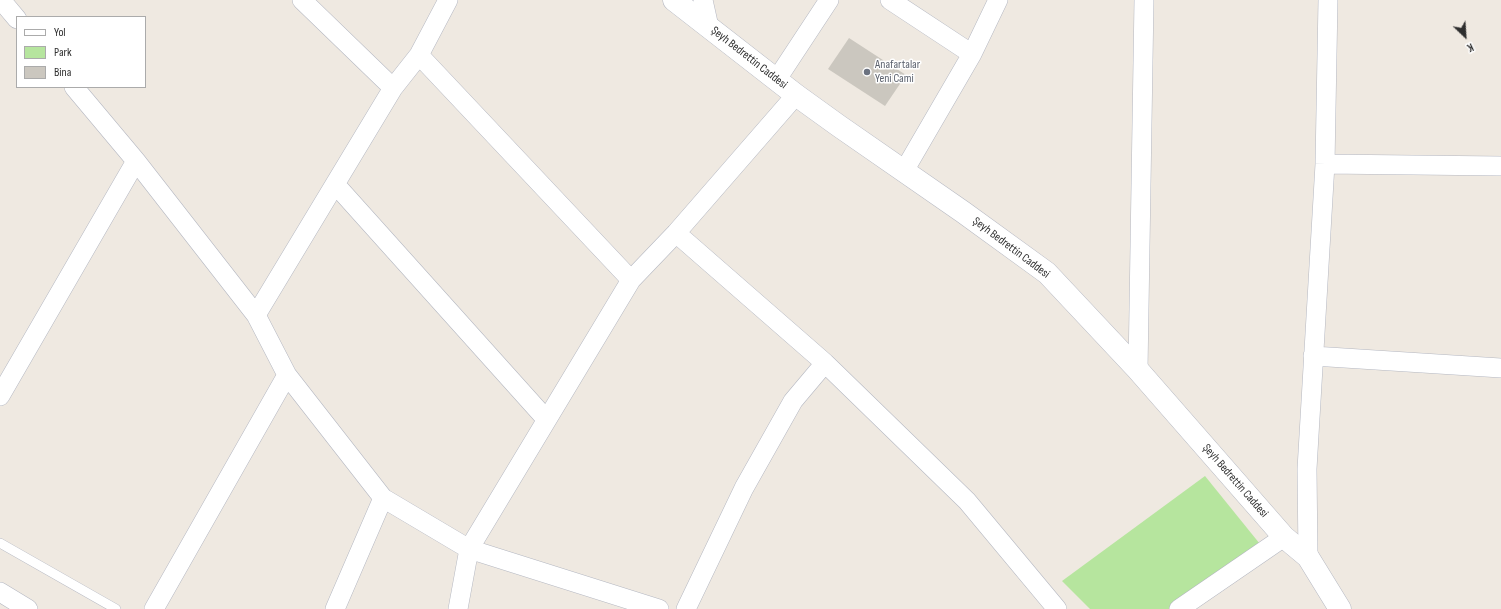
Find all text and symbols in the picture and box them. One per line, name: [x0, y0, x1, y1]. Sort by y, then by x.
legend: [16, 16, 146, 88]
north arrow: [1445, 16, 1485, 56]
street label: Şeyh Bedrettin Caddesi: [708, 24, 790, 92]
text: Yol: [54, 25, 66, 40]
text: K: [1465, 40, 1475, 54]
text: Park: [54, 45, 72, 60]
place label: Anafartalar Yeni Cami: [875, 58, 920, 86]
text: Bina: [54, 65, 71, 80]
marker: Anafartalar Yeni Cami: [862, 67, 872, 77]
street label: Şeyh Bedrettin Caddesi: [970, 214, 1052, 282]
street label: Şeyh Bedrettin Caddesi: [1199, 441, 1271, 521]

